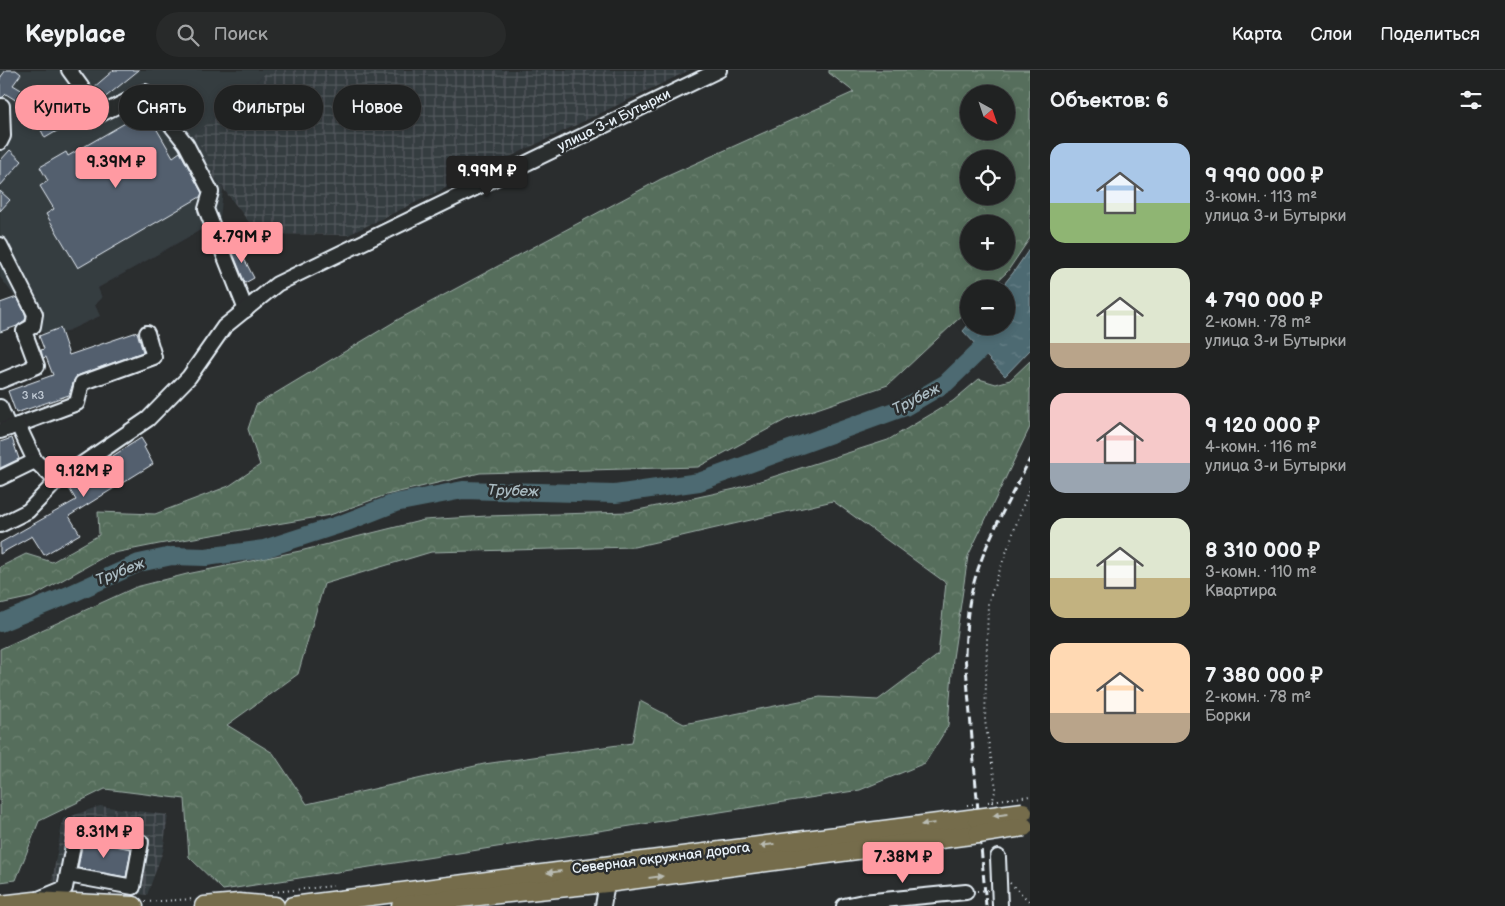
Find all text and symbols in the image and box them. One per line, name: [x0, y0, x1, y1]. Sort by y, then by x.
search box: [156, 12, 506, 57]
text: Keyplace: [25, 20, 126, 49]
icon: search: [174, 21, 202, 49]
text: Поиск: [214, 23, 268, 46]
text: Карта: [1232, 24, 1282, 45]
text: Слои: [1310, 24, 1352, 45]
text: Поделиться: [1380, 24, 1480, 45]
chip: Купить: [15, 85, 109, 130]
chip: Снять: [119, 85, 204, 130]
chip: Фильтры: [214, 85, 323, 130]
chip: Новое: [333, 85, 421, 130]
street label: улица 3-и Бутырки: [555, 85, 673, 155]
north arrow: [960, 85, 1015, 140]
map controls: [960, 85, 1015, 335]
icon: filters: [1457, 86, 1485, 114]
text: Объектов: 6: [1050, 88, 1169, 113]
pin: 9.39M ₽: [70, 146, 162, 189]
button: locate: [960, 150, 1015, 205]
text: 9.39M ₽: [86, 153, 146, 172]
pin: 9.99M ₽: [441, 156, 533, 198]
text: 9.99M ₽: [457, 162, 517, 181]
icon: home: [1090, 163, 1150, 223]
text: 9 990 000 ₽: [1205, 163, 1323, 188]
text: 3-комн. · 113 m²: [1205, 188, 1317, 207]
text: улица 3-и Бутырки: [1205, 207, 1346, 226]
button: +: [960, 215, 1015, 270]
pin: 4.79M ₽: [196, 222, 288, 264]
text: 4.79M ₽: [213, 228, 271, 247]
button: −: [960, 280, 1015, 335]
icon: home: [1090, 288, 1150, 348]
text: 4 790 000 ₽: [1205, 288, 1323, 313]
text: 2-комн. · 78 m²: [1205, 313, 1311, 332]
text: улица 3-и Бутырки: [1205, 332, 1346, 351]
water label: Трубеж: [889, 379, 944, 419]
house number: 3 к3: [22, 389, 44, 402]
icon: home: [1090, 413, 1150, 473]
text: 9 120 000 ₽: [1205, 413, 1320, 438]
text: 4-комн. · 116 m²: [1205, 438, 1317, 457]
pin: 9.12M ₽: [38, 456, 130, 498]
text: улица 3-и Бутырки: [1205, 457, 1346, 476]
text: 9.12M ₽: [56, 462, 112, 481]
water label: Трубеж: [487, 481, 539, 501]
icon: home: [1090, 538, 1150, 598]
text: 8 310 000 ₽: [1205, 538, 1320, 563]
water label: Трубеж: [93, 554, 148, 590]
text: 3-комн. · 110 m²: [1205, 563, 1317, 582]
text: Квартира: [1205, 582, 1277, 601]
icon: home: [1090, 663, 1150, 723]
text: 7 380 000 ₽: [1205, 663, 1323, 688]
text: 2-комн. · 78 m²: [1205, 688, 1311, 707]
text: Борки: [1205, 707, 1251, 726]
one-way arrow: [992, 811, 1008, 819]
pin: 8.31M ₽: [58, 816, 150, 859]
one-way arrow: [920, 820, 936, 828]
text: 8.31M ₽: [76, 823, 132, 842]
street label: Северная окружная дорога: [571, 839, 752, 877]
one-way arrow: [759, 841, 775, 849]
pin: 7.38M ₽: [857, 842, 949, 884]
text: 7.38M ₽: [874, 848, 932, 867]
one-way arrow: [546, 868, 562, 876]
one-way arrow: [648, 872, 664, 880]

